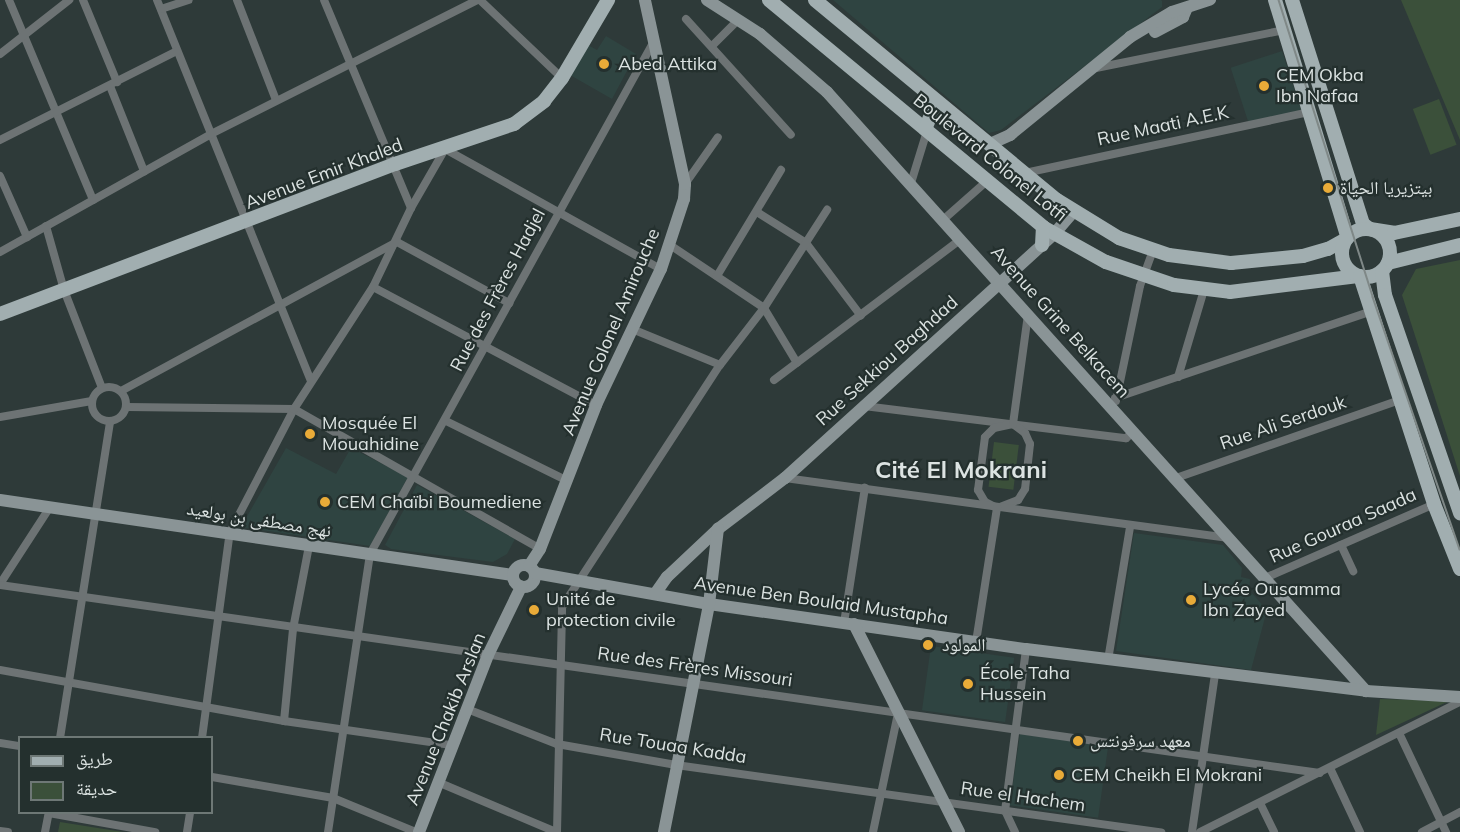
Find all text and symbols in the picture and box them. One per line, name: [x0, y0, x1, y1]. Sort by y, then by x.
place label: Abed Attika: [618, 53, 717, 75]
marker: Abed Attika: [595, 55, 613, 73]
place label: CEM Okba Ibn Nafaa: [1276, 65, 1364, 107]
marker: CEM Okba Ibn Nafaa: [1257, 79, 1271, 93]
street label: Boulevard Colonel Lotfi: [909, 89, 1071, 227]
street label: Rue Maati A.E.K: [1095, 102, 1231, 150]
street label: Avenue Emir Khaled: [242, 134, 406, 214]
place label: بيتزيريا الحياة: [1340, 177, 1433, 199]
marker: بيتزيريا الحياة: [1321, 181, 1335, 195]
street label: Rue des Frères Hadjel: [446, 205, 550, 375]
street label: Avenue Colonel Amirouche: [558, 225, 664, 439]
street label: Avenue Grine Belkacem: [986, 242, 1134, 402]
street label: Rue Sekkiou Baghdad: [812, 292, 962, 430]
street label: Rue Ali Serdouk: [1217, 391, 1349, 455]
place label: Mosquée El Mouahidine: [322, 413, 419, 456]
marker: Mosquée El Mouahidine: [303, 427, 317, 441]
district label: Cité El Mokrani: [875, 456, 1047, 484]
street label: Rue Gouraa Saada: [1266, 484, 1420, 568]
place label: CEM Chaïbi Boumediene: [337, 491, 542, 513]
marker: CEM Chaïbi Boumediene: [318, 495, 332, 509]
street label: نهج مصطفى بن بولعيد: [185, 498, 333, 542]
street label: Avenue Ben Boulaid Mustapha: [693, 572, 949, 630]
place label: Lycée Ousamma Ibn Zayed: [1203, 579, 1341, 622]
place label: Unité de protection civile: [546, 589, 676, 632]
marker: Lycée Ousamma Ibn Zayed: [1184, 593, 1198, 607]
marker: Unité de protection civile: [527, 603, 541, 617]
street label: Avenue Chakib Arslan: [401, 629, 491, 809]
place label: المولود: [942, 634, 986, 656]
marker: المولود: [919, 636, 937, 654]
street label: Rue des Frères Missouri: [596, 643, 794, 691]
place label: École Taha Hussein: [980, 663, 1070, 706]
marker: École Taha Hussein: [961, 677, 975, 691]
street label: Rue Touaa Kadda: [598, 724, 748, 768]
place label: معهد سرفونتس: [1090, 730, 1191, 752]
marker: معهد سرفونتس: [1071, 734, 1085, 748]
legend: [18, 736, 213, 814]
text: طريق: [76, 747, 113, 770]
place label: CEM Cheikh El Mokrani: [1071, 764, 1262, 786]
marker: CEM Cheikh El Mokrani: [1052, 768, 1066, 782]
text: حديقة: [76, 777, 117, 800]
street label: Rue el Hachem: [959, 778, 1087, 816]

